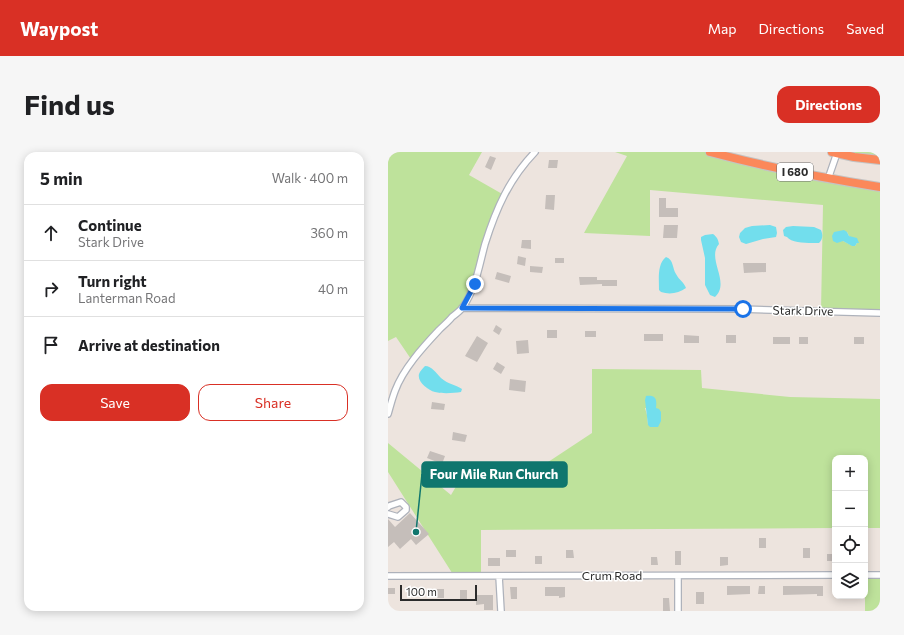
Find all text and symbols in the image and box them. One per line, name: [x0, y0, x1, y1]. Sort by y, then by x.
text: Waypost: [20, 17, 98, 40]
text: Map: [708, 20, 737, 37]
text: Directions: [759, 20, 824, 37]
text: Saved: [846, 20, 884, 37]
button: Directions: [777, 86, 880, 123]
text: Find us: [24, 87, 115, 121]
road number: I 680: [777, 163, 813, 181]
text: 5 min: [40, 168, 83, 189]
text: Walk · 400 m: [272, 170, 348, 186]
text: Continue: [78, 216, 142, 234]
icon: ahead: [40, 222, 62, 244]
text: 360 m: [310, 225, 348, 241]
text: Stark Drive: [78, 234, 144, 250]
text: Turn right: [78, 272, 147, 290]
route end: [466, 275, 484, 293]
icon: right: [40, 278, 62, 300]
text: 40 m: [318, 281, 348, 297]
text: Lanterman Road: [78, 290, 175, 306]
route start: [734, 300, 752, 318]
street label: Stark Drive: [773, 302, 833, 318]
icon: arrive: [40, 334, 62, 356]
text: Arrive at destination: [78, 336, 220, 354]
button: Save: [40, 384, 190, 421]
button: Share: [198, 384, 348, 421]
map controls: [832, 455, 868, 599]
button: +: [832, 455, 868, 491]
callout: Four Mile Run Church: [422, 462, 567, 487]
text: Four Mile Run Church: [430, 466, 558, 482]
button: −: [832, 491, 868, 527]
button: locate: [832, 527, 868, 563]
button: layers: [832, 563, 868, 599]
street label: Crum Road: [582, 568, 642, 582]
scale bar: [400, 583, 477, 602]
text: 100 m: [406, 585, 437, 598]

